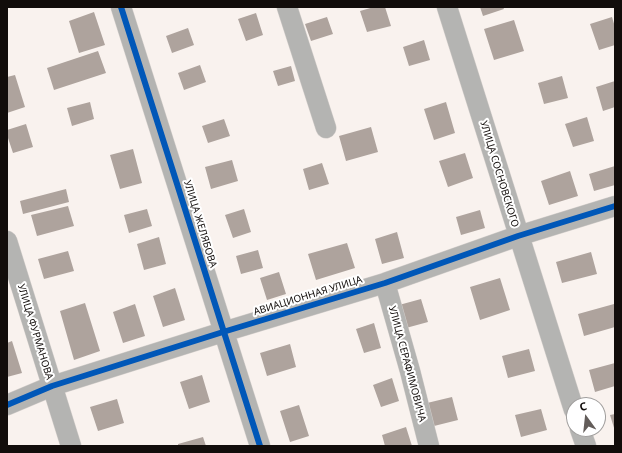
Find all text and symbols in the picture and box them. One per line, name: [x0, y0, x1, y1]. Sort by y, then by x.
street label: УЛИЦА СОСНОВСКОГО: [477, 119, 521, 229]
street label: УЛИЦА ЖЕЛЯБОВА: [181, 179, 219, 269]
street label: АВИАЦИОННАЯ УЛИЦА: [252, 274, 364, 318]
street label: УЛИЦА ФУРМАНОВА: [15, 283, 55, 381]
street label: УЛИЦА СЕРАФИМОВИЧА: [386, 305, 428, 423]
north arrow: [566, 397, 606, 437]
text: С: [578, 398, 588, 414]

